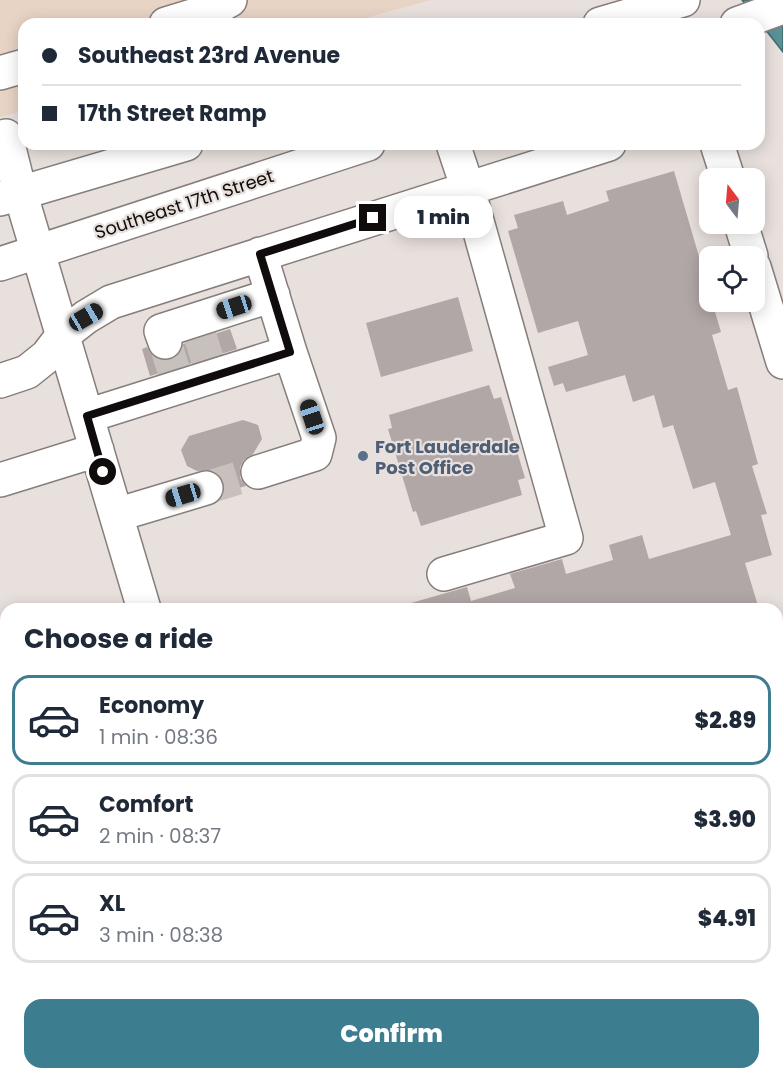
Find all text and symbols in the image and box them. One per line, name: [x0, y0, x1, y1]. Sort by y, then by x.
text: Southeast 23rd Avenue: [78, 40, 340, 71]
text: 17th Street Ramp: [78, 98, 267, 129]
street label: Southeast 17th Street: [91, 163, 277, 245]
north arrow: [699, 168, 765, 234]
map controls: [699, 168, 765, 312]
callout: 1 min: [394, 197, 493, 239]
text: 1 min: [417, 203, 470, 231]
route end: [359, 204, 386, 231]
button: locate: [699, 246, 765, 312]
car: [214, 293, 254, 321]
car: [66, 300, 106, 334]
car: [298, 397, 326, 437]
place label: Fort Lauderdale Post Office: [375, 434, 520, 480]
marker: Fort Lauderdale Post Office: [356, 449, 370, 463]
route start: [89, 458, 116, 485]
car: [163, 481, 203, 509]
text: Choose a ride: [24, 620, 213, 657]
text: Economy: [99, 690, 204, 721]
icon: car: [27, 693, 81, 747]
text: $2.89: [695, 705, 756, 736]
text: 1 min · 08:36: [99, 723, 218, 751]
text: Comfort: [99, 789, 193, 820]
icon: car: [27, 792, 81, 846]
text: $3.90: [694, 804, 756, 835]
text: 2 min · 08:37: [99, 822, 221, 850]
text: XL: [99, 888, 125, 919]
icon: car: [27, 891, 81, 945]
text: $4.91: [698, 903, 756, 934]
text: 3 min · 08:38: [99, 921, 223, 949]
button: Confirm: [24, 999, 759, 1068]

